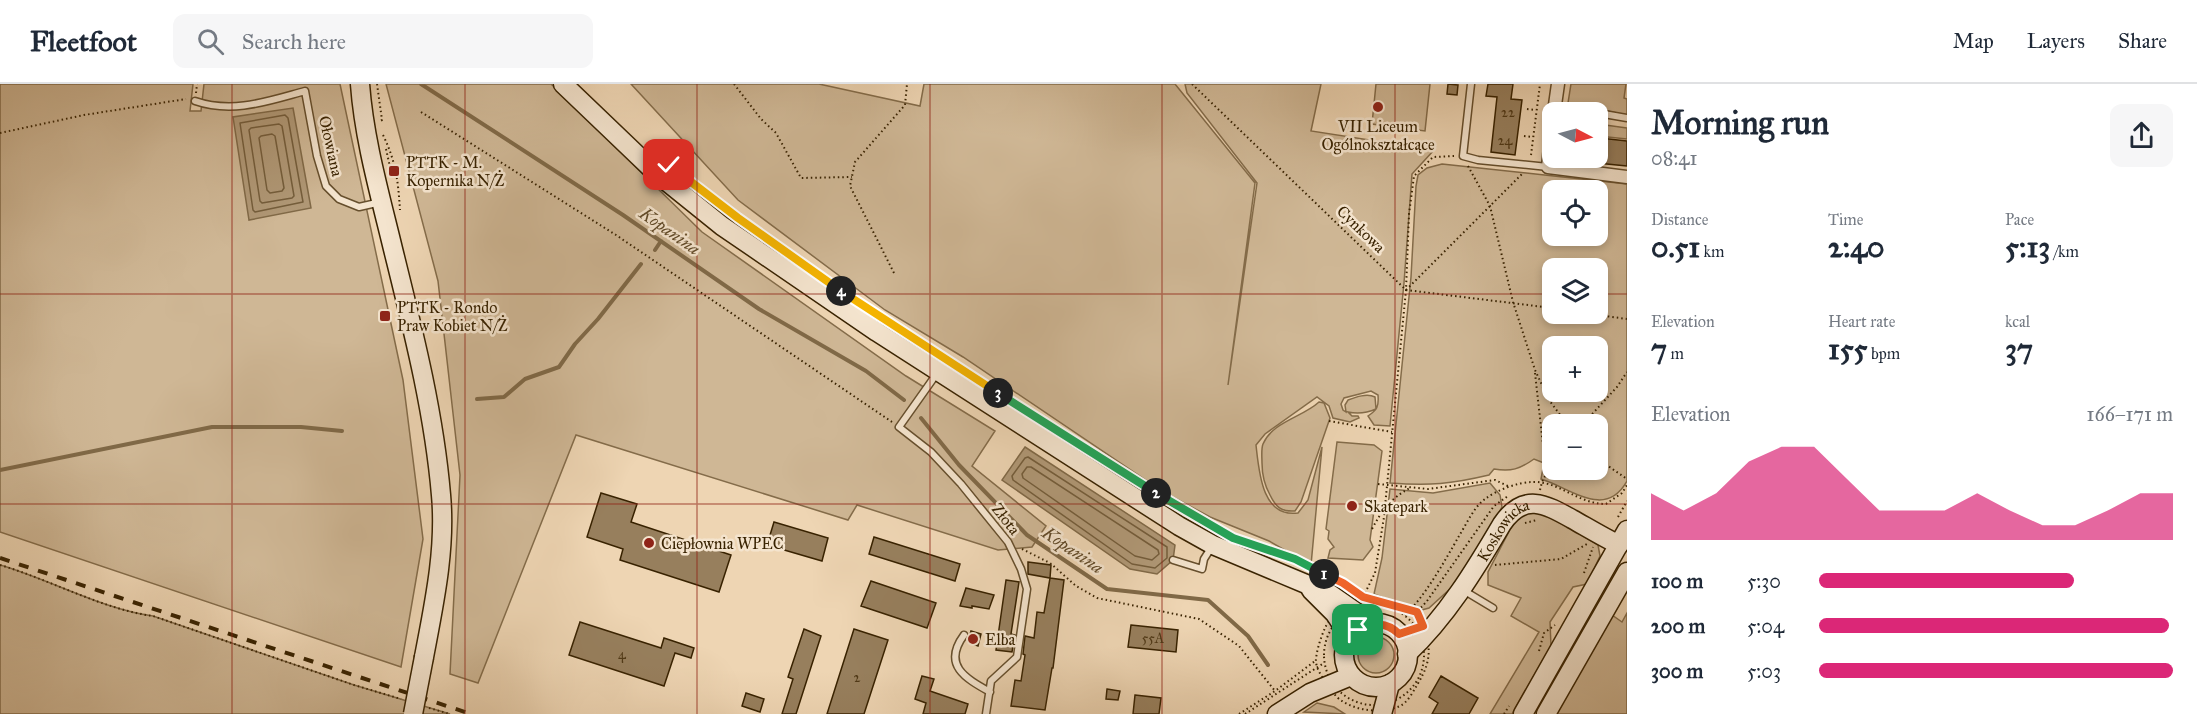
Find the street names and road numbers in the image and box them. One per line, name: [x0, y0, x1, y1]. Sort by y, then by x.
street label: Ołowiana: [315, 114, 347, 178]
street label: Cynkowa: [1333, 201, 1389, 257]
street label: Koskowicka: [1472, 495, 1532, 565]
street label: Złota: [988, 499, 1024, 539]

